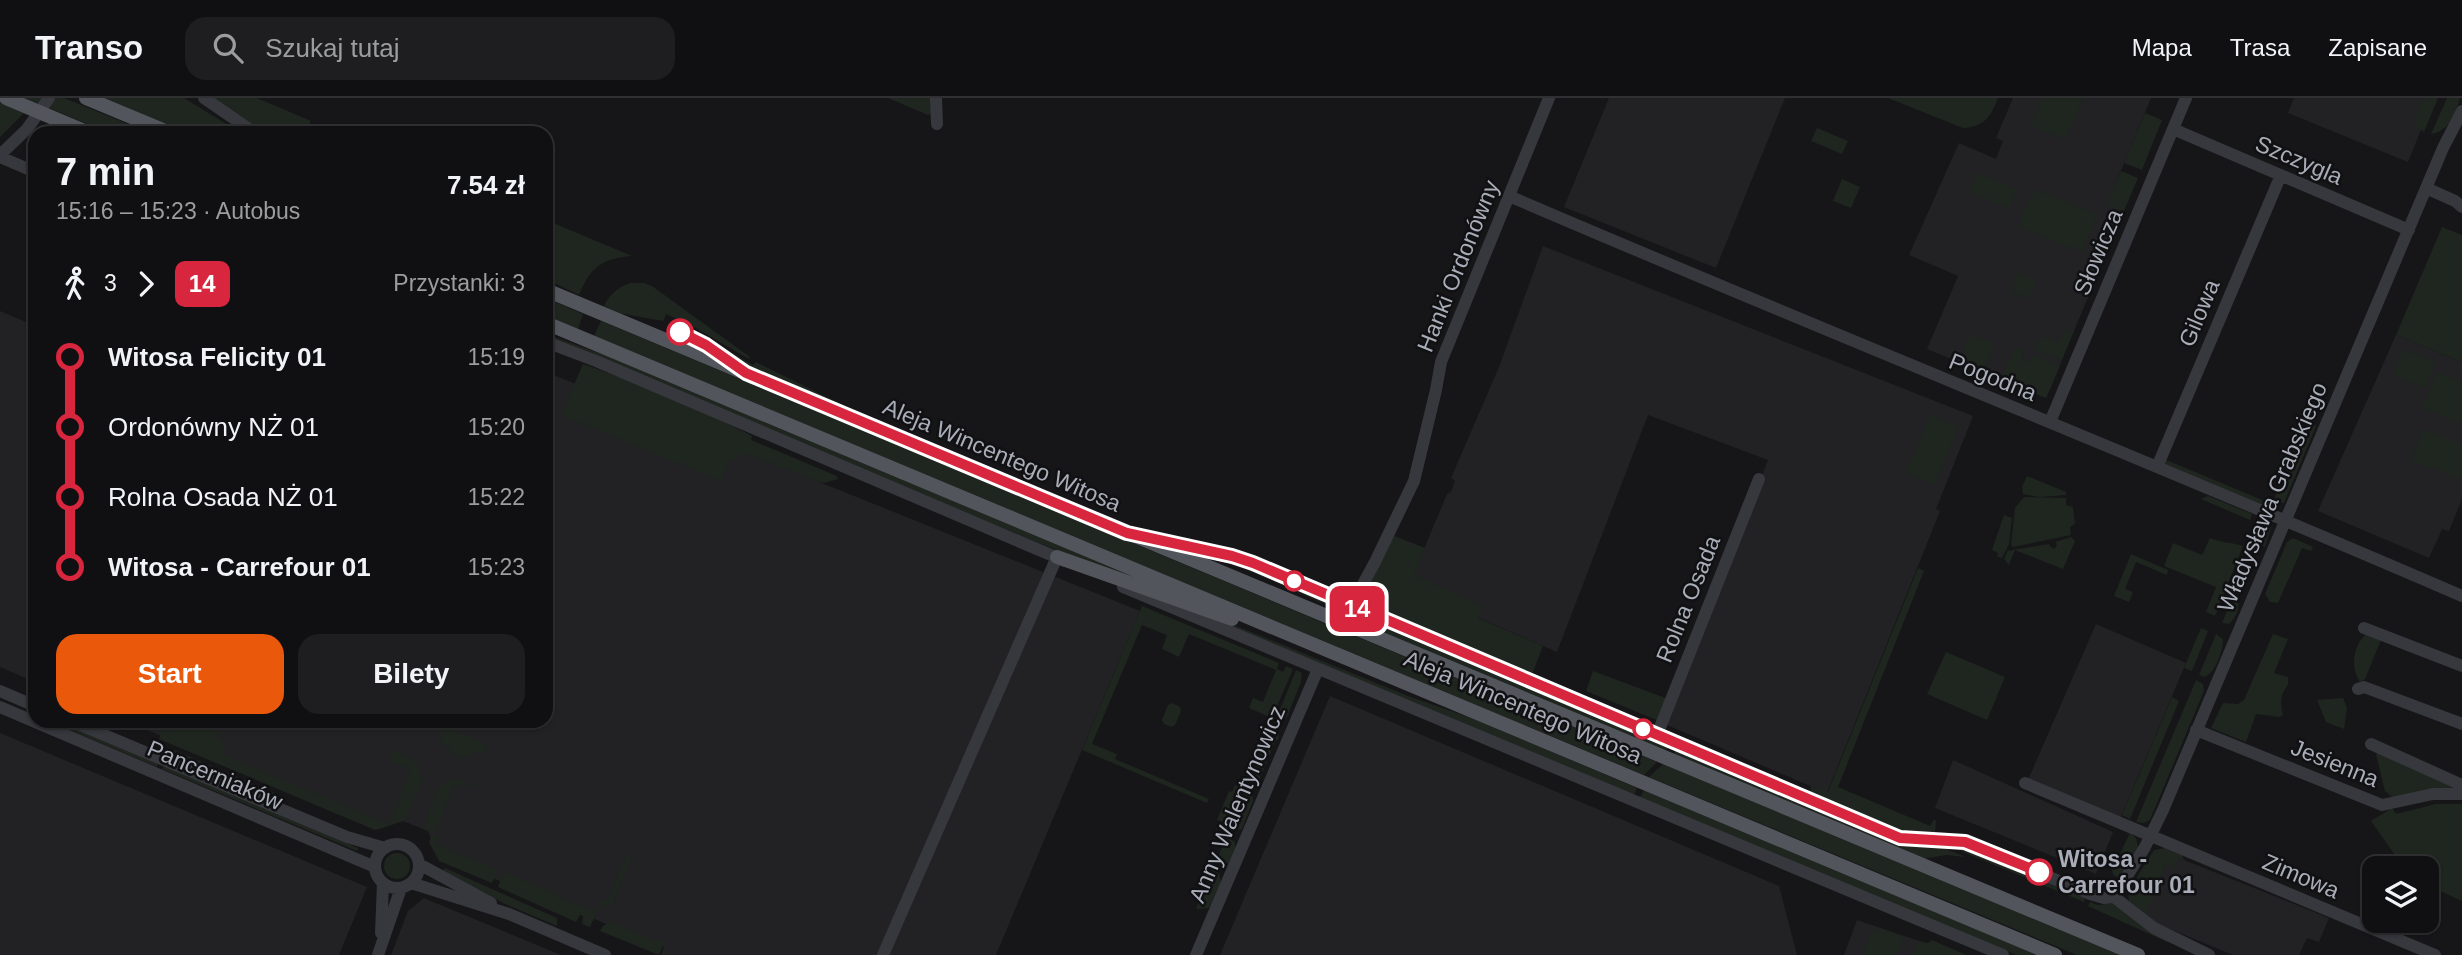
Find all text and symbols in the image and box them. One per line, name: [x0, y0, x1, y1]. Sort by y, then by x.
search box: [185, 17, 675, 80]
text: Transo: [35, 29, 143, 66]
icon: search: [209, 29, 247, 67]
text: Szukaj tutaj: [265, 33, 400, 63]
text: Mapa: [2132, 34, 2192, 61]
text: Trasa: [2230, 34, 2290, 61]
text: Zapisane: [2328, 34, 2427, 61]
street label: Szczygla: [2252, 130, 2347, 190]
text: 7 min: [56, 151, 155, 193]
text: 7.54 zł: [447, 170, 525, 200]
street label: Hanki Ordonówny: [1412, 176, 1504, 356]
text: 15:16 – 15:23 · Autobus: [56, 198, 300, 224]
street label: Słowicza: [2068, 205, 2128, 299]
icon: walk: [56, 265, 94, 303]
icon: forward: [127, 265, 165, 303]
text: 3: [104, 270, 117, 296]
text: 14: [189, 270, 216, 297]
text: Przystanki: 3: [393, 270, 525, 296]
street label: Gilowa: [2173, 275, 2225, 350]
unlabelled marker: [667, 319, 693, 345]
text: Witosa Felicity 01: [108, 342, 326, 372]
text: 15:19: [467, 344, 525, 370]
street label: Pogodna: [1945, 348, 2041, 406]
street label: Władysława Grabskiego: [2212, 378, 2332, 616]
street label: Aleja Wincentego Witosa: [879, 393, 1125, 517]
text: Ordonówny NŻ 01: [108, 412, 319, 442]
text: 15:20: [467, 414, 525, 440]
text: Rolna Osada NŻ 01: [108, 482, 338, 512]
text: 15:22: [467, 484, 525, 510]
street label: Rolna Osada: [1651, 532, 1725, 666]
text: Witosa - Carrefour 01: [108, 552, 371, 582]
text: 15:23: [467, 554, 525, 580]
unlabelled marker: [1284, 571, 1304, 591]
line badge: 14: [1326, 586, 1388, 632]
text: 14: [1344, 595, 1370, 622]
button: Start: [56, 634, 284, 714]
button: Bilety: [298, 634, 525, 714]
street label: Aleja Wincentego Witosa: [1400, 645, 1646, 769]
street label: Anny Walentynowicz: [1184, 702, 1290, 906]
unlabelled marker: [1633, 719, 1653, 739]
street label: Jesienna: [2287, 734, 2383, 792]
street label: Pancerniaków: [143, 735, 287, 815]
place label: Witosa - Carrefour 01: [2058, 846, 2195, 898]
street label: Zimowa: [2259, 848, 2343, 904]
map controls: [2362, 856, 2439, 933]
button: layers: [2362, 856, 2439, 933]
marker: Witosa - Carrefour 01: [2026, 859, 2052, 885]

